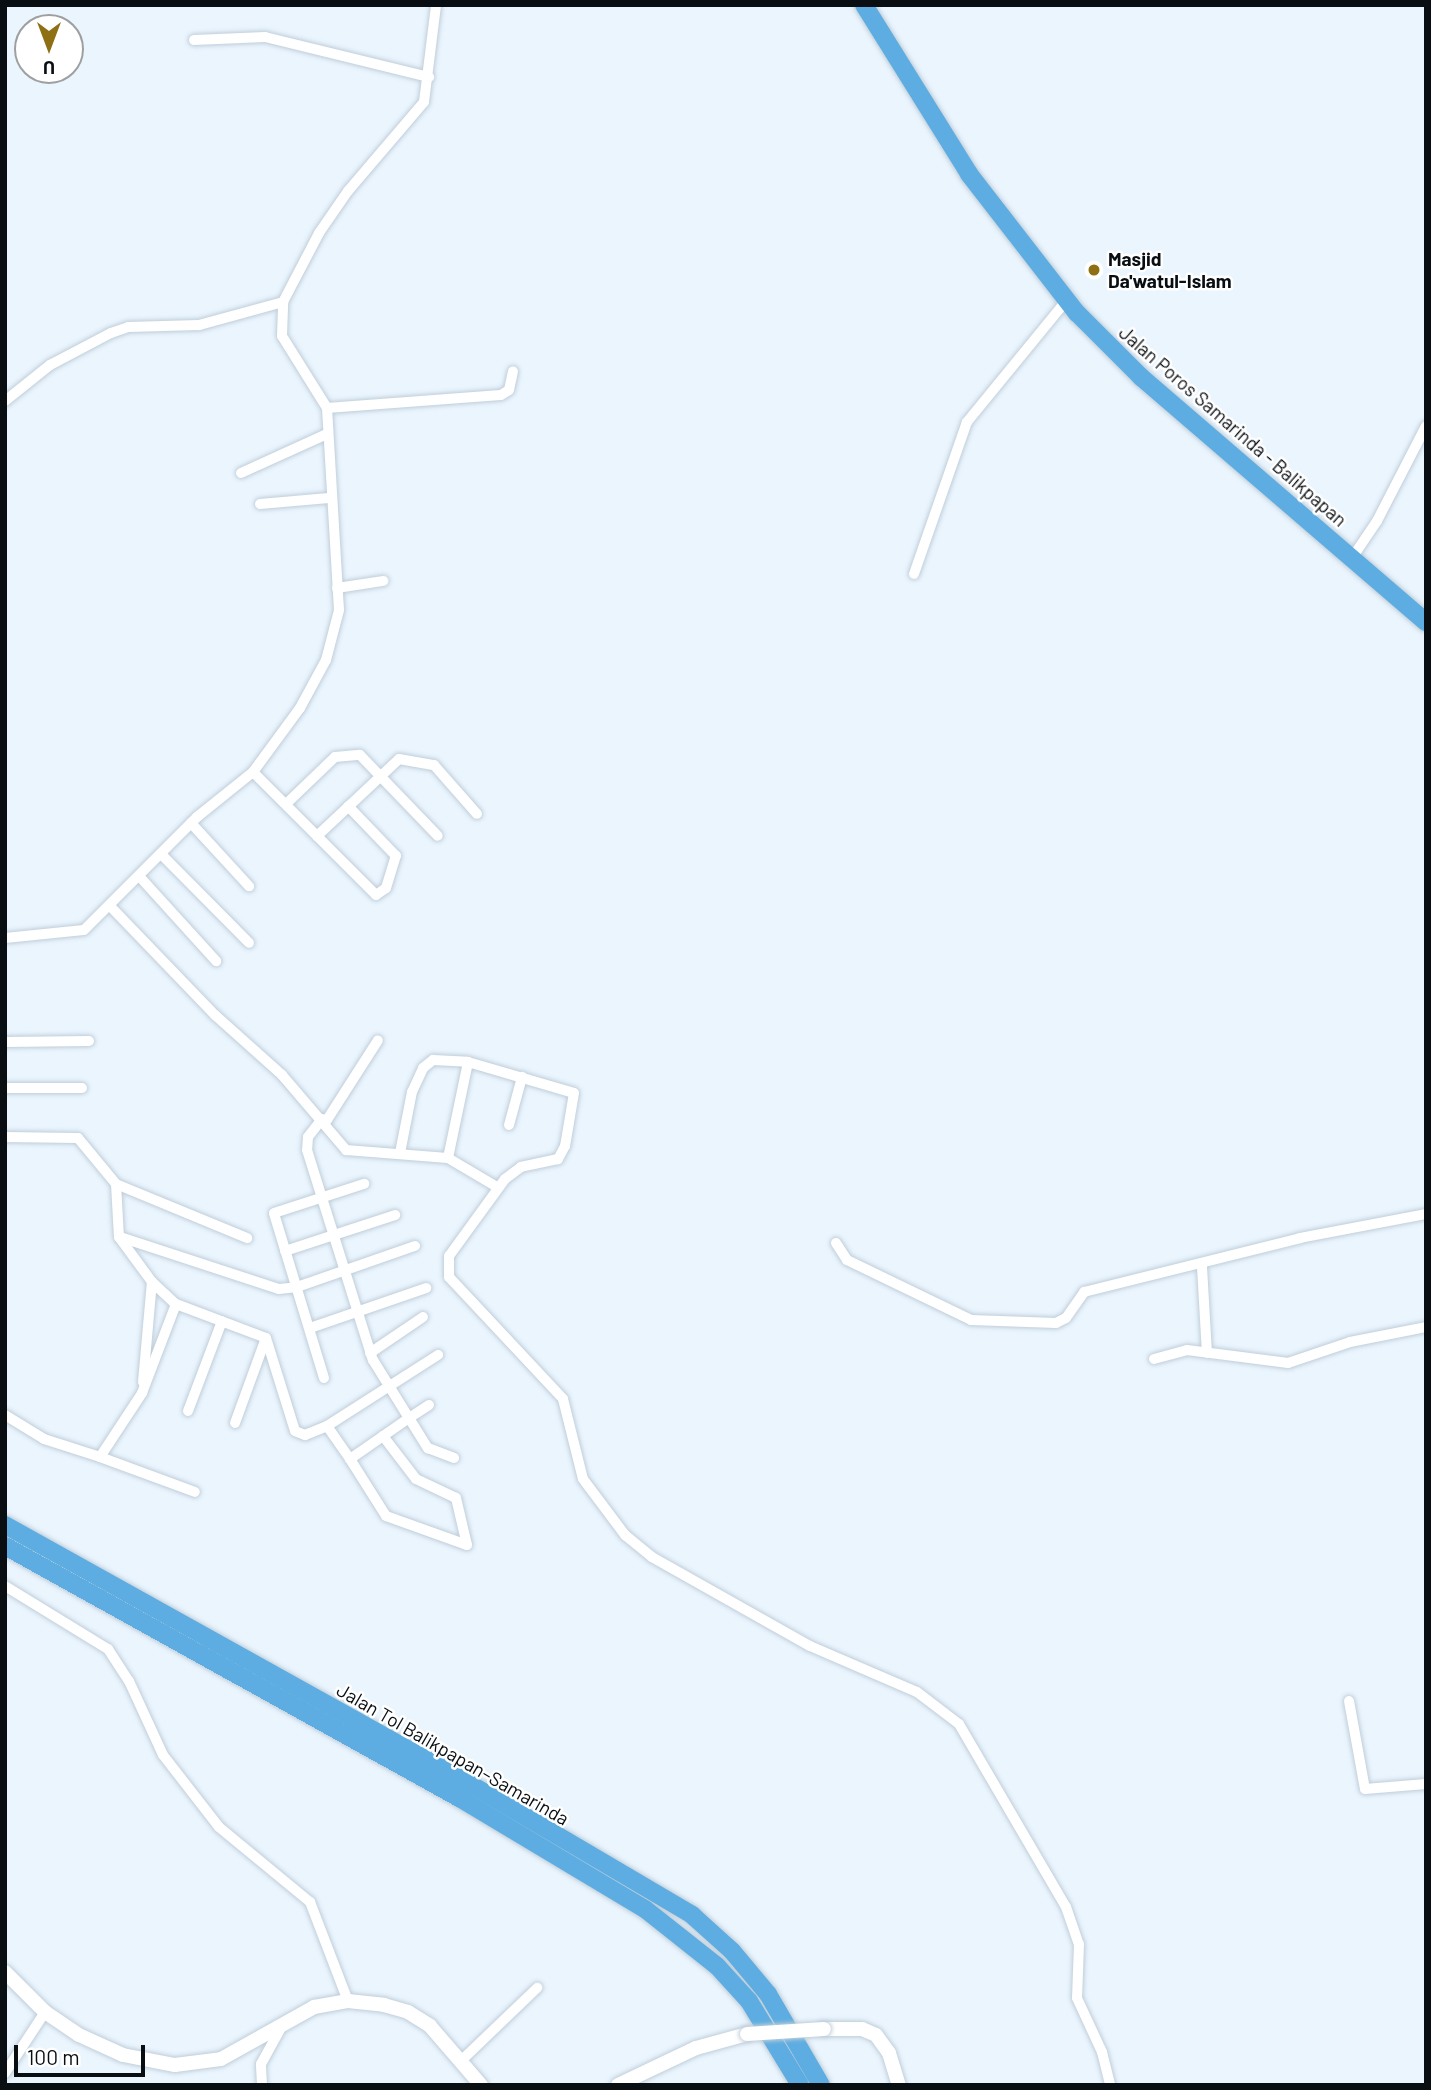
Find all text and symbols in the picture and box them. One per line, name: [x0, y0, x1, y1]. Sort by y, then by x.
north arrow: [14, 14, 84, 84]
text: U: [43, 57, 55, 80]
place label: Masjid Da'watul-Islam: [1108, 248, 1232, 292]
marker: Masjid Da'watul-Islam: [1086, 262, 1102, 278]
street label: Jalan Poros Samarinda - Balikpapan: [1114, 321, 1352, 531]
street label: Jalan Tol Balikpapan–Samarinda: [333, 1678, 573, 1830]
scale bar: [18, 2030, 149, 2074]
text: 100 m: [27, 2044, 80, 2069]

